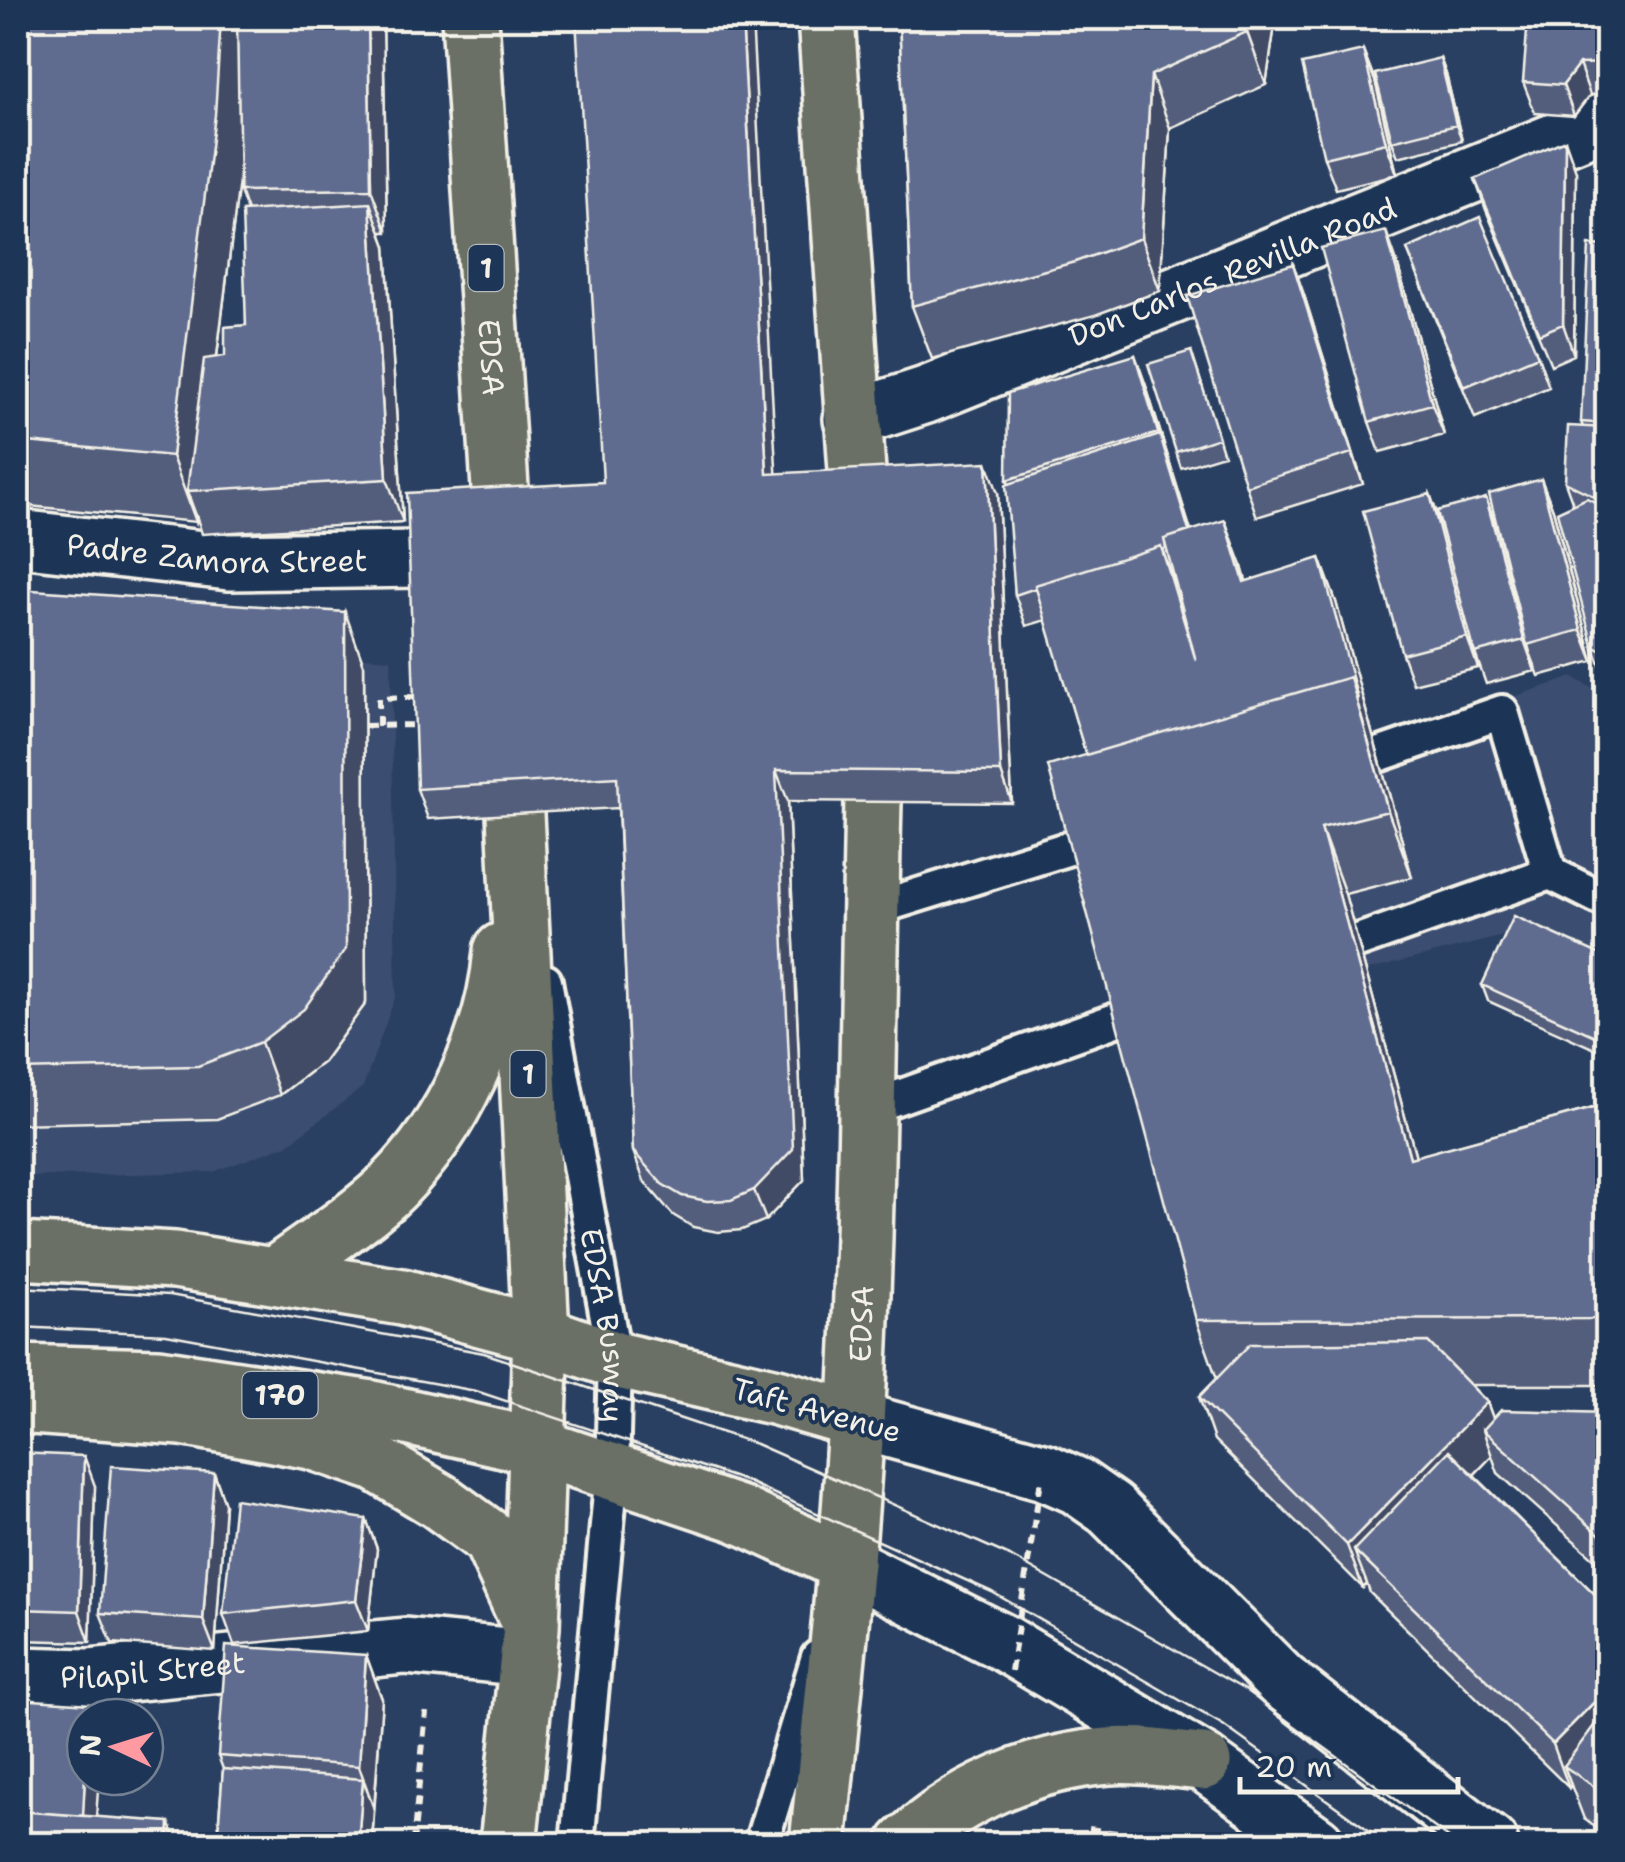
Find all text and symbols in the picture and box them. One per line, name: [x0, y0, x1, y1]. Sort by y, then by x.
street label: Don Carlos Revilla Road: [1062, 187, 1402, 356]
road number: 1: [468, 245, 504, 291]
street label: EDSA: [469, 318, 515, 397]
street label: Padre Zamora Street: [65, 523, 368, 583]
road number: 1: [510, 1051, 546, 1097]
street label: EDSA Busway: [571, 1225, 636, 1423]
street label: EDSA: [839, 1285, 883, 1363]
street label: Taft Avenue: [728, 1368, 906, 1452]
road number: 170: [242, 1372, 318, 1418]
street label: Pilapil Street: [60, 1641, 247, 1698]
north arrow: [65, 1697, 165, 1797]
scale bar: [1240, 1732, 1458, 1794]
text: N: [70, 1733, 110, 1758]
text: 20 m: [1255, 1746, 1332, 1787]

